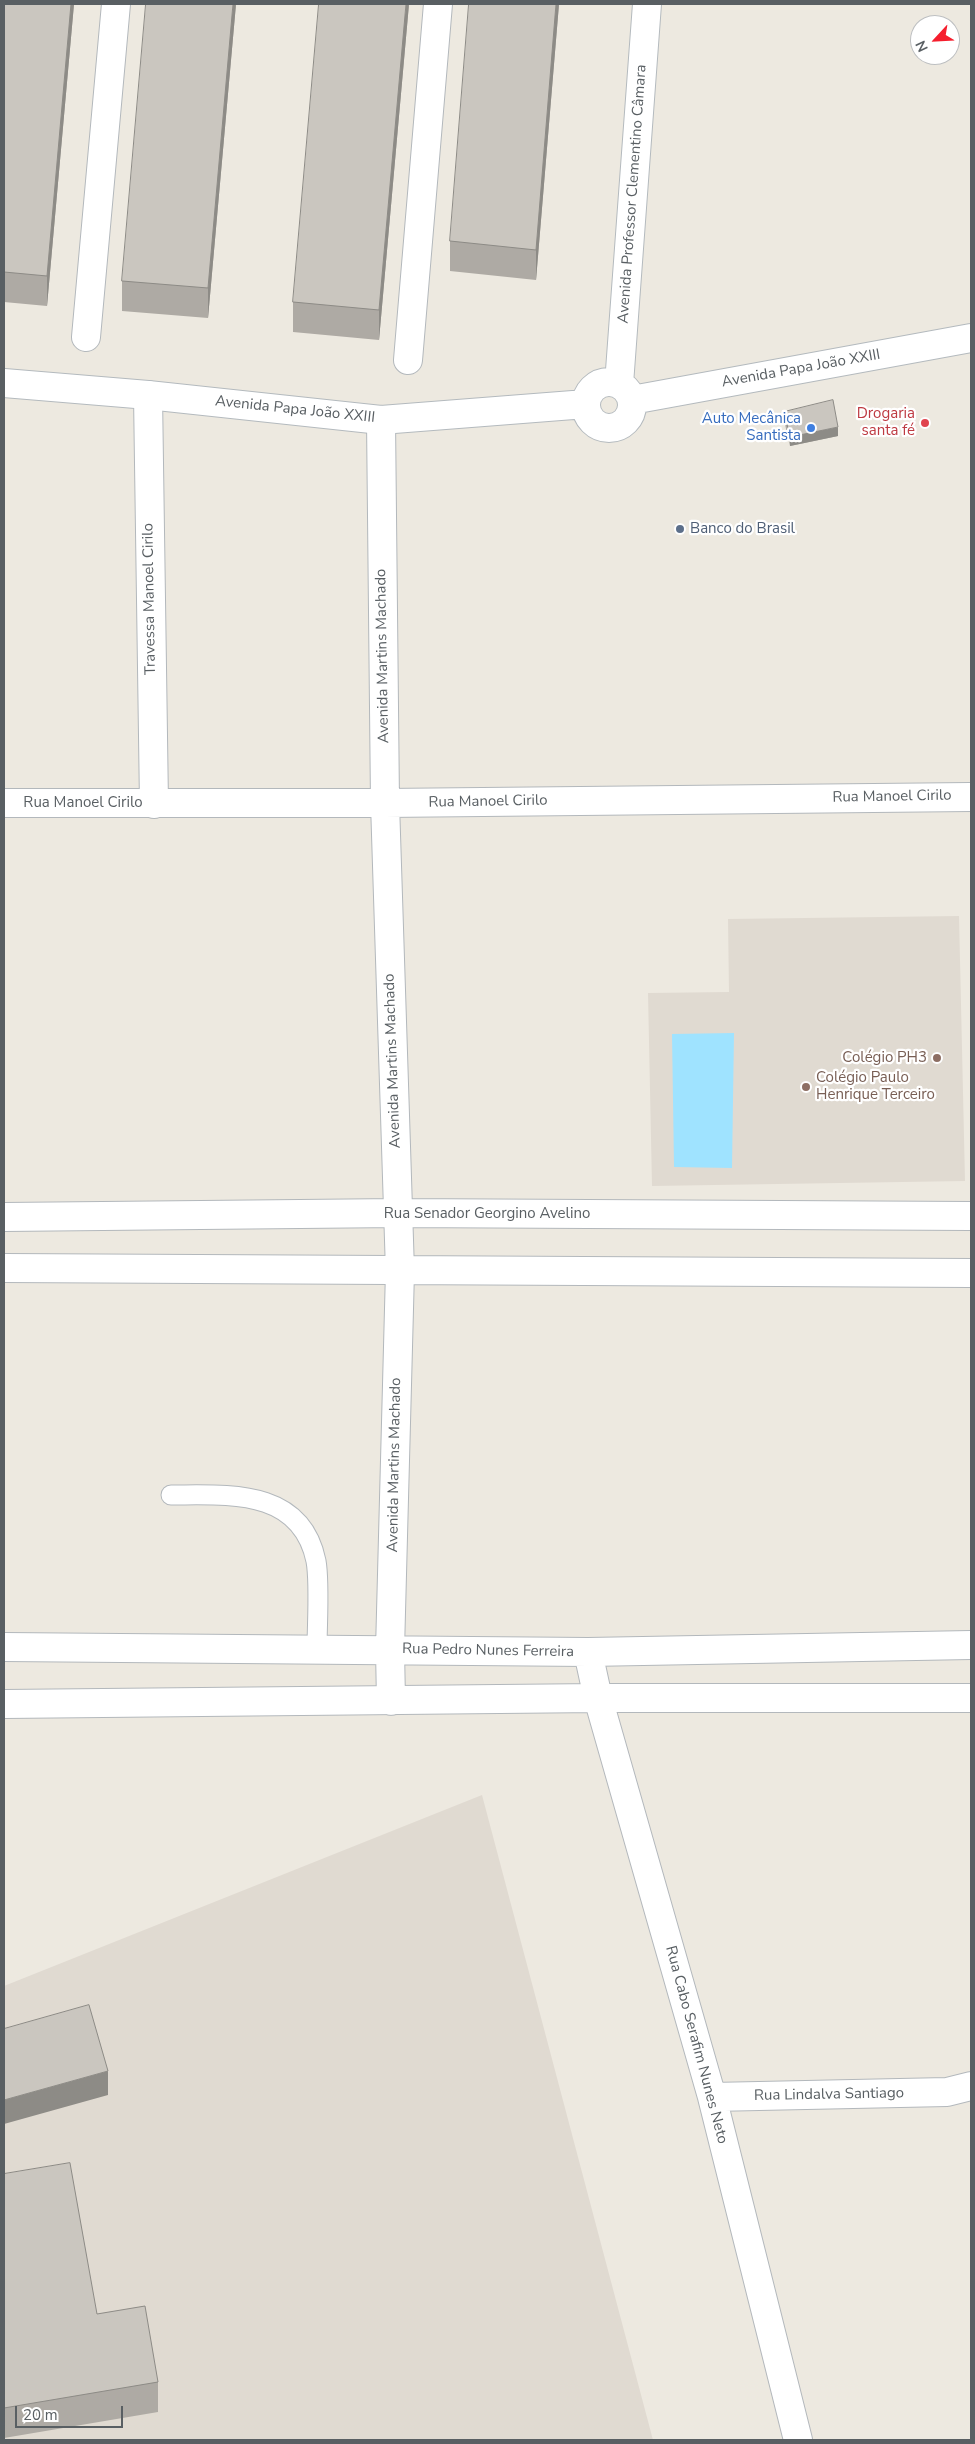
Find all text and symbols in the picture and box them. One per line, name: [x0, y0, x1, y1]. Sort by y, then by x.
north arrow: [910, 15, 960, 65]
text: N: [911, 37, 933, 55]
street label: Avenida Professor Clementino Câmara: [615, 64, 651, 324]
street label: Avenida Papa João XXIII: [720, 346, 882, 392]
street label: Avenida Papa João XXIII: [214, 393, 376, 427]
place label: Drogaria santa fé: [857, 405, 915, 440]
place label: Auto Mecânica Santista: [702, 410, 801, 445]
marker: Drogaria santa fé: [919, 417, 931, 429]
marker: Auto Mecânica Santista: [805, 422, 817, 434]
place label: Banco do Brasil: [690, 520, 795, 538]
street label: Travessa Manoel Cirilo: [140, 523, 160, 675]
marker: Banco do Brasil: [674, 523, 686, 535]
street label: Avenida Martins Machado: [372, 568, 394, 744]
street label: Rua Manoel Cirilo: [832, 787, 952, 807]
street label: Rua Manoel Cirilo: [428, 792, 548, 812]
street label: Rua Manoel Cirilo: [23, 794, 143, 812]
street label: Avenida Martins Machado: [381, 973, 405, 1149]
place label: Colégio PH3: [842, 1049, 927, 1067]
marker: Colégio PH3: [931, 1052, 943, 1064]
place label: Colégio Paulo Henrique Terceiro: [816, 1069, 935, 1104]
marker: Colégio Paulo Henrique Terceiro: [800, 1081, 812, 1093]
street label: Rua Senador Georgino Avelino: [384, 1205, 590, 1223]
street label: Avenida Martins Machado: [384, 1377, 406, 1553]
street label: Rua Pedro Nunes Ferreira: [402, 1641, 574, 1661]
street label: Rua Cabo Serafim Nunes Neto: [661, 1944, 731, 2146]
street label: Rua Lindalva Santiago: [754, 2085, 904, 2105]
scale bar: [18, 2396, 125, 2428]
text: 20 m: [23, 2405, 58, 2425]

